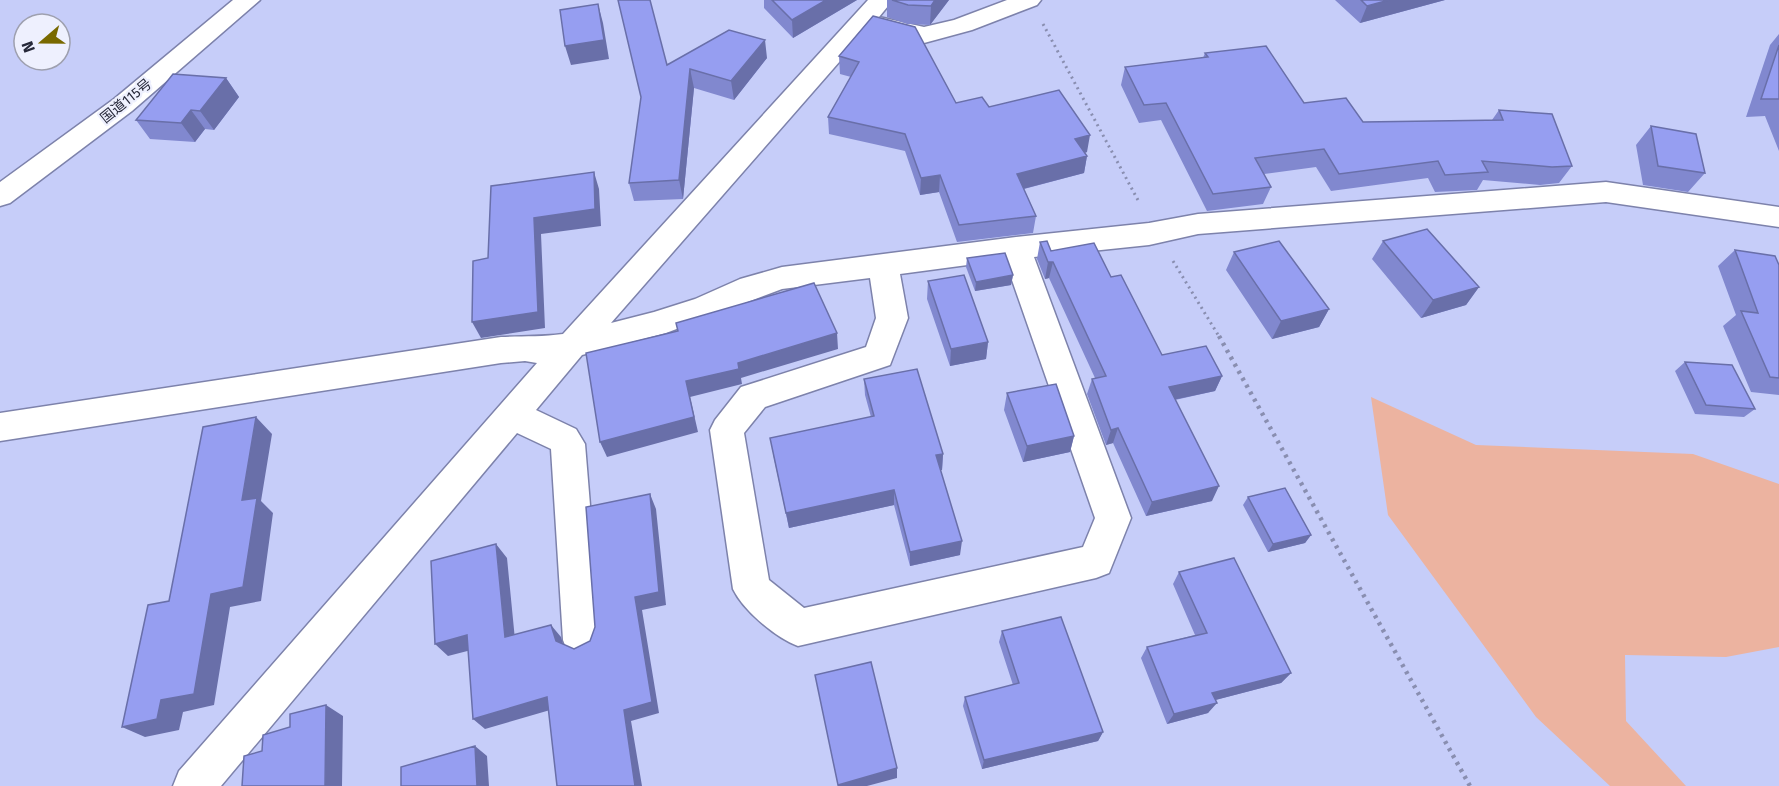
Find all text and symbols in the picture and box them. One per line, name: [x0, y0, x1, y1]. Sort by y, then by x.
north arrow: [12, 12, 72, 72]
text: N: [18, 39, 39, 55]
street label: 国道115号: [97, 75, 155, 127]

